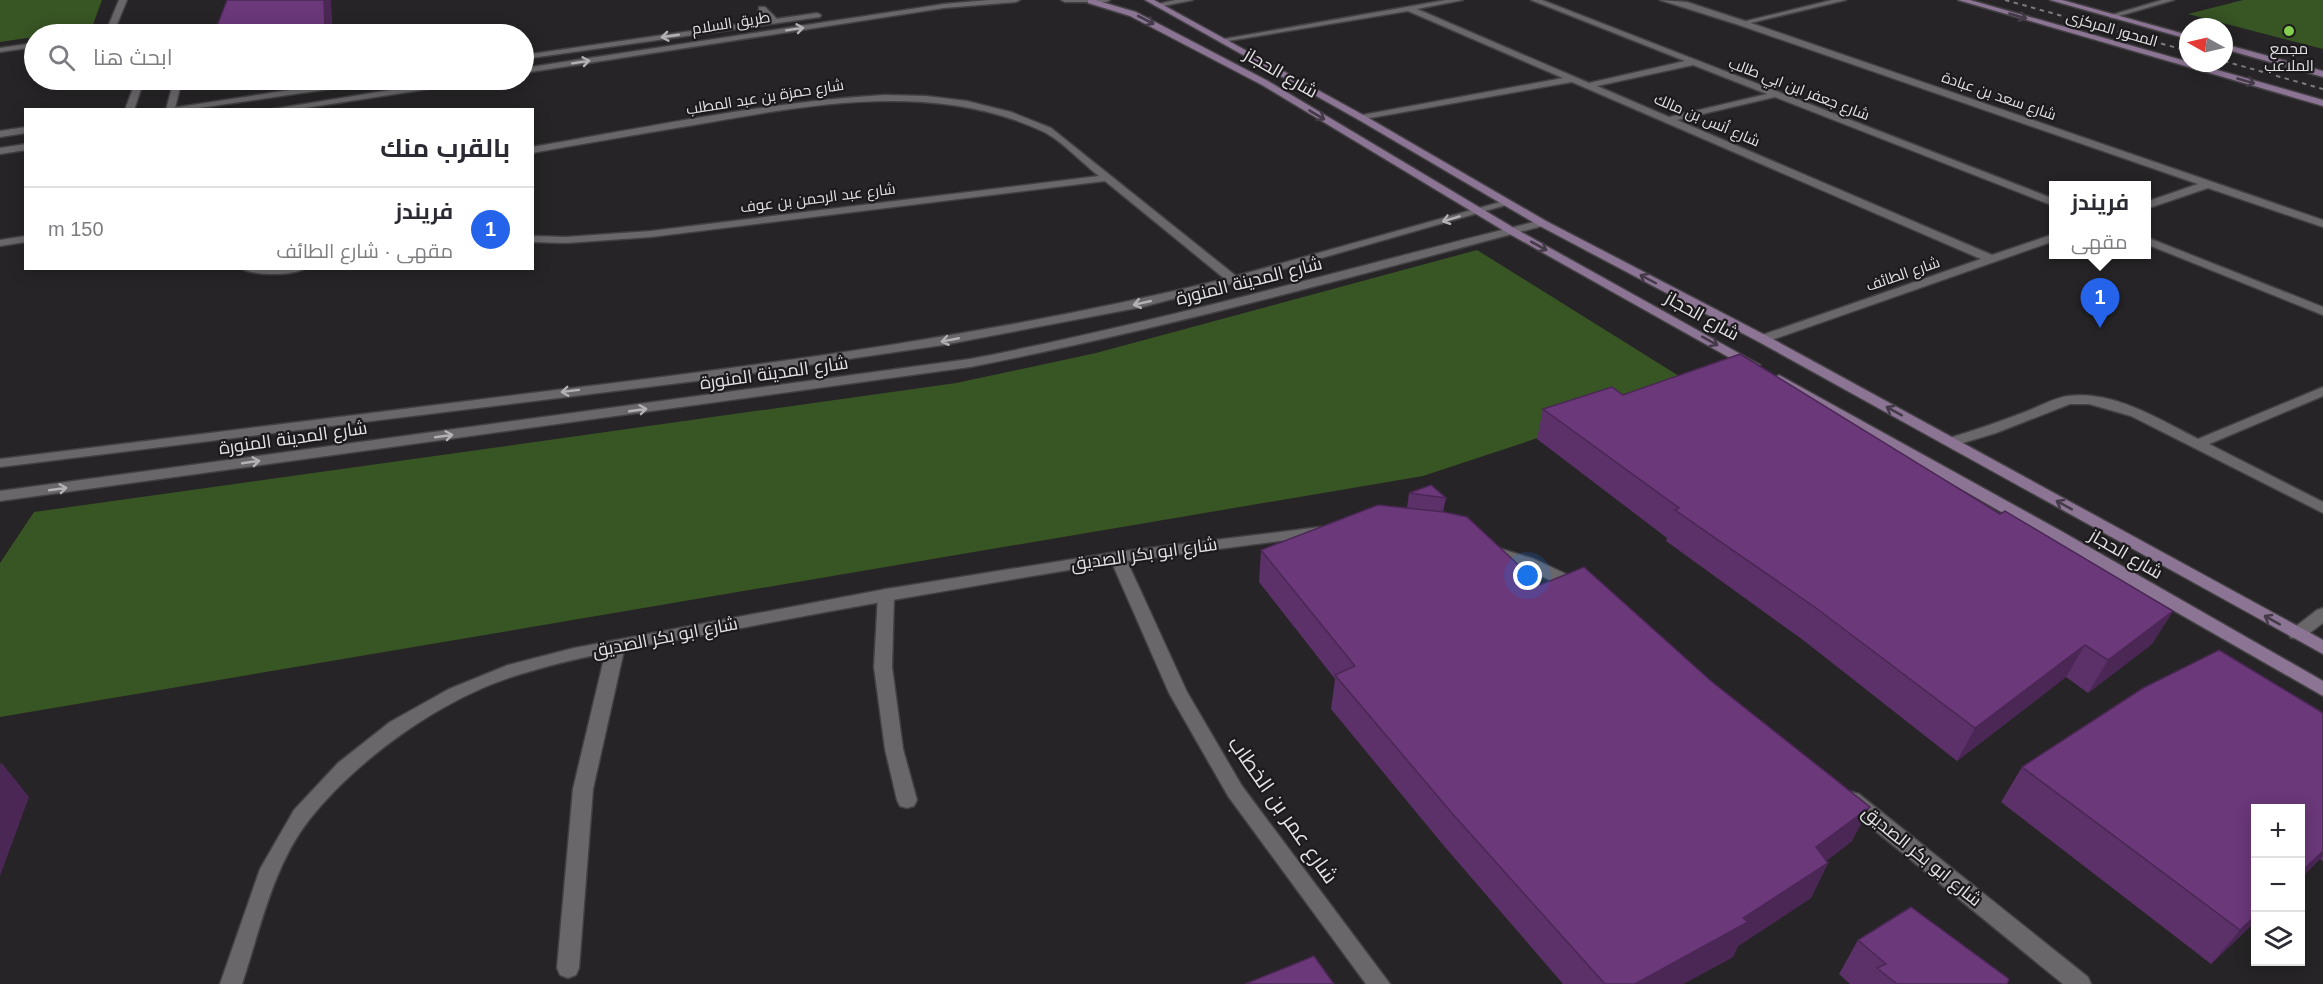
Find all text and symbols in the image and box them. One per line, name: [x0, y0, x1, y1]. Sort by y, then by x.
street label: المحور المركزى: [2064, 7, 2160, 52]
street label: طريق السلام: [691, 8, 772, 39]
one-way arrow: [2008, 11, 2027, 22]
one-way arrow: [1137, 15, 1155, 26]
north arrow: [2179, 18, 2233, 72]
one-way arrow: [784, 23, 804, 34]
search box: [24, 24, 534, 90]
marker: مجمع الملاعب: [2282, 24, 2296, 38]
one-way arrow: [660, 31, 680, 42]
place label: مجمع الملاعب: [2264, 40, 2314, 74]
icon: search: [45, 41, 78, 74]
street label: شارع الحجاز: [1239, 43, 1321, 104]
text: ابحث هنا: [93, 45, 173, 70]
street label: شارع جعفر ابن ابي طالب: [1725, 54, 1872, 127]
one-way arrow: [571, 56, 591, 67]
street label: شارع سعد بن عبادة: [1939, 68, 2059, 126]
street label: شارع حمزة بن عبد المطلب: [685, 76, 846, 120]
one-way arrow: [2236, 76, 2255, 87]
street label: شارع أنس بن مالك: [1651, 89, 1763, 152]
one-way arrow: [1308, 109, 1325, 121]
text: بالقرب منك: [380, 133, 510, 163]
street label: شارع عبد الرحمن بن عوف: [739, 180, 897, 218]
popup: [2049, 181, 2151, 259]
text: فريندز: [2071, 190, 2129, 215]
text: فريندز: [395, 199, 453, 224]
one-way arrow: [1442, 214, 1461, 225]
text: 150 m: [48, 218, 104, 240]
text: 1: [485, 218, 496, 240]
text: مقهى: [2071, 231, 2127, 253]
text: مقهى · شارع الطائف: [276, 240, 453, 262]
one-way arrow: [1530, 240, 1547, 252]
street label: شارع المدينة المنورة: [1174, 253, 1325, 311]
street label: شارع الطائف: [1864, 253, 1943, 297]
one-way arrow: [1640, 273, 1657, 285]
pin: 1: [2080, 278, 2120, 328]
street label: شارع الحجاز: [1660, 287, 1742, 346]
one-way arrow: [1132, 297, 1151, 309]
one-way arrow: [941, 335, 960, 346]
one-way arrow: [1700, 336, 1718, 347]
street label: شارع المدينة المنورة: [698, 353, 850, 395]
one-way arrow: [560, 386, 580, 397]
one-way arrow: [627, 404, 647, 415]
one-way arrow: [1885, 405, 1903, 416]
street label: شارع المدينة المنورة: [217, 418, 369, 460]
one-way arrow: [434, 430, 454, 441]
one-way arrow: [241, 457, 261, 468]
one-way arrow: [48, 483, 67, 494]
one-way arrow: [2056, 499, 2073, 511]
street label: شارع الحجاز: [2084, 524, 2166, 585]
street label: شارع ابو بكر الصديق: [1069, 534, 1219, 576]
your location: [1513, 561, 1542, 590]
street label: شارع ابو بكر الصديق: [591, 613, 740, 663]
one-way arrow: [2264, 614, 2281, 626]
street label: شارع عمر بن الخطاب: [1222, 732, 1343, 889]
street label: شارع ابو بكر الصديق: [1857, 802, 1986, 912]
map controls: [2251, 804, 2305, 966]
button: +: [2251, 804, 2305, 858]
button: −: [2251, 858, 2305, 912]
button: layers: [2251, 912, 2305, 966]

